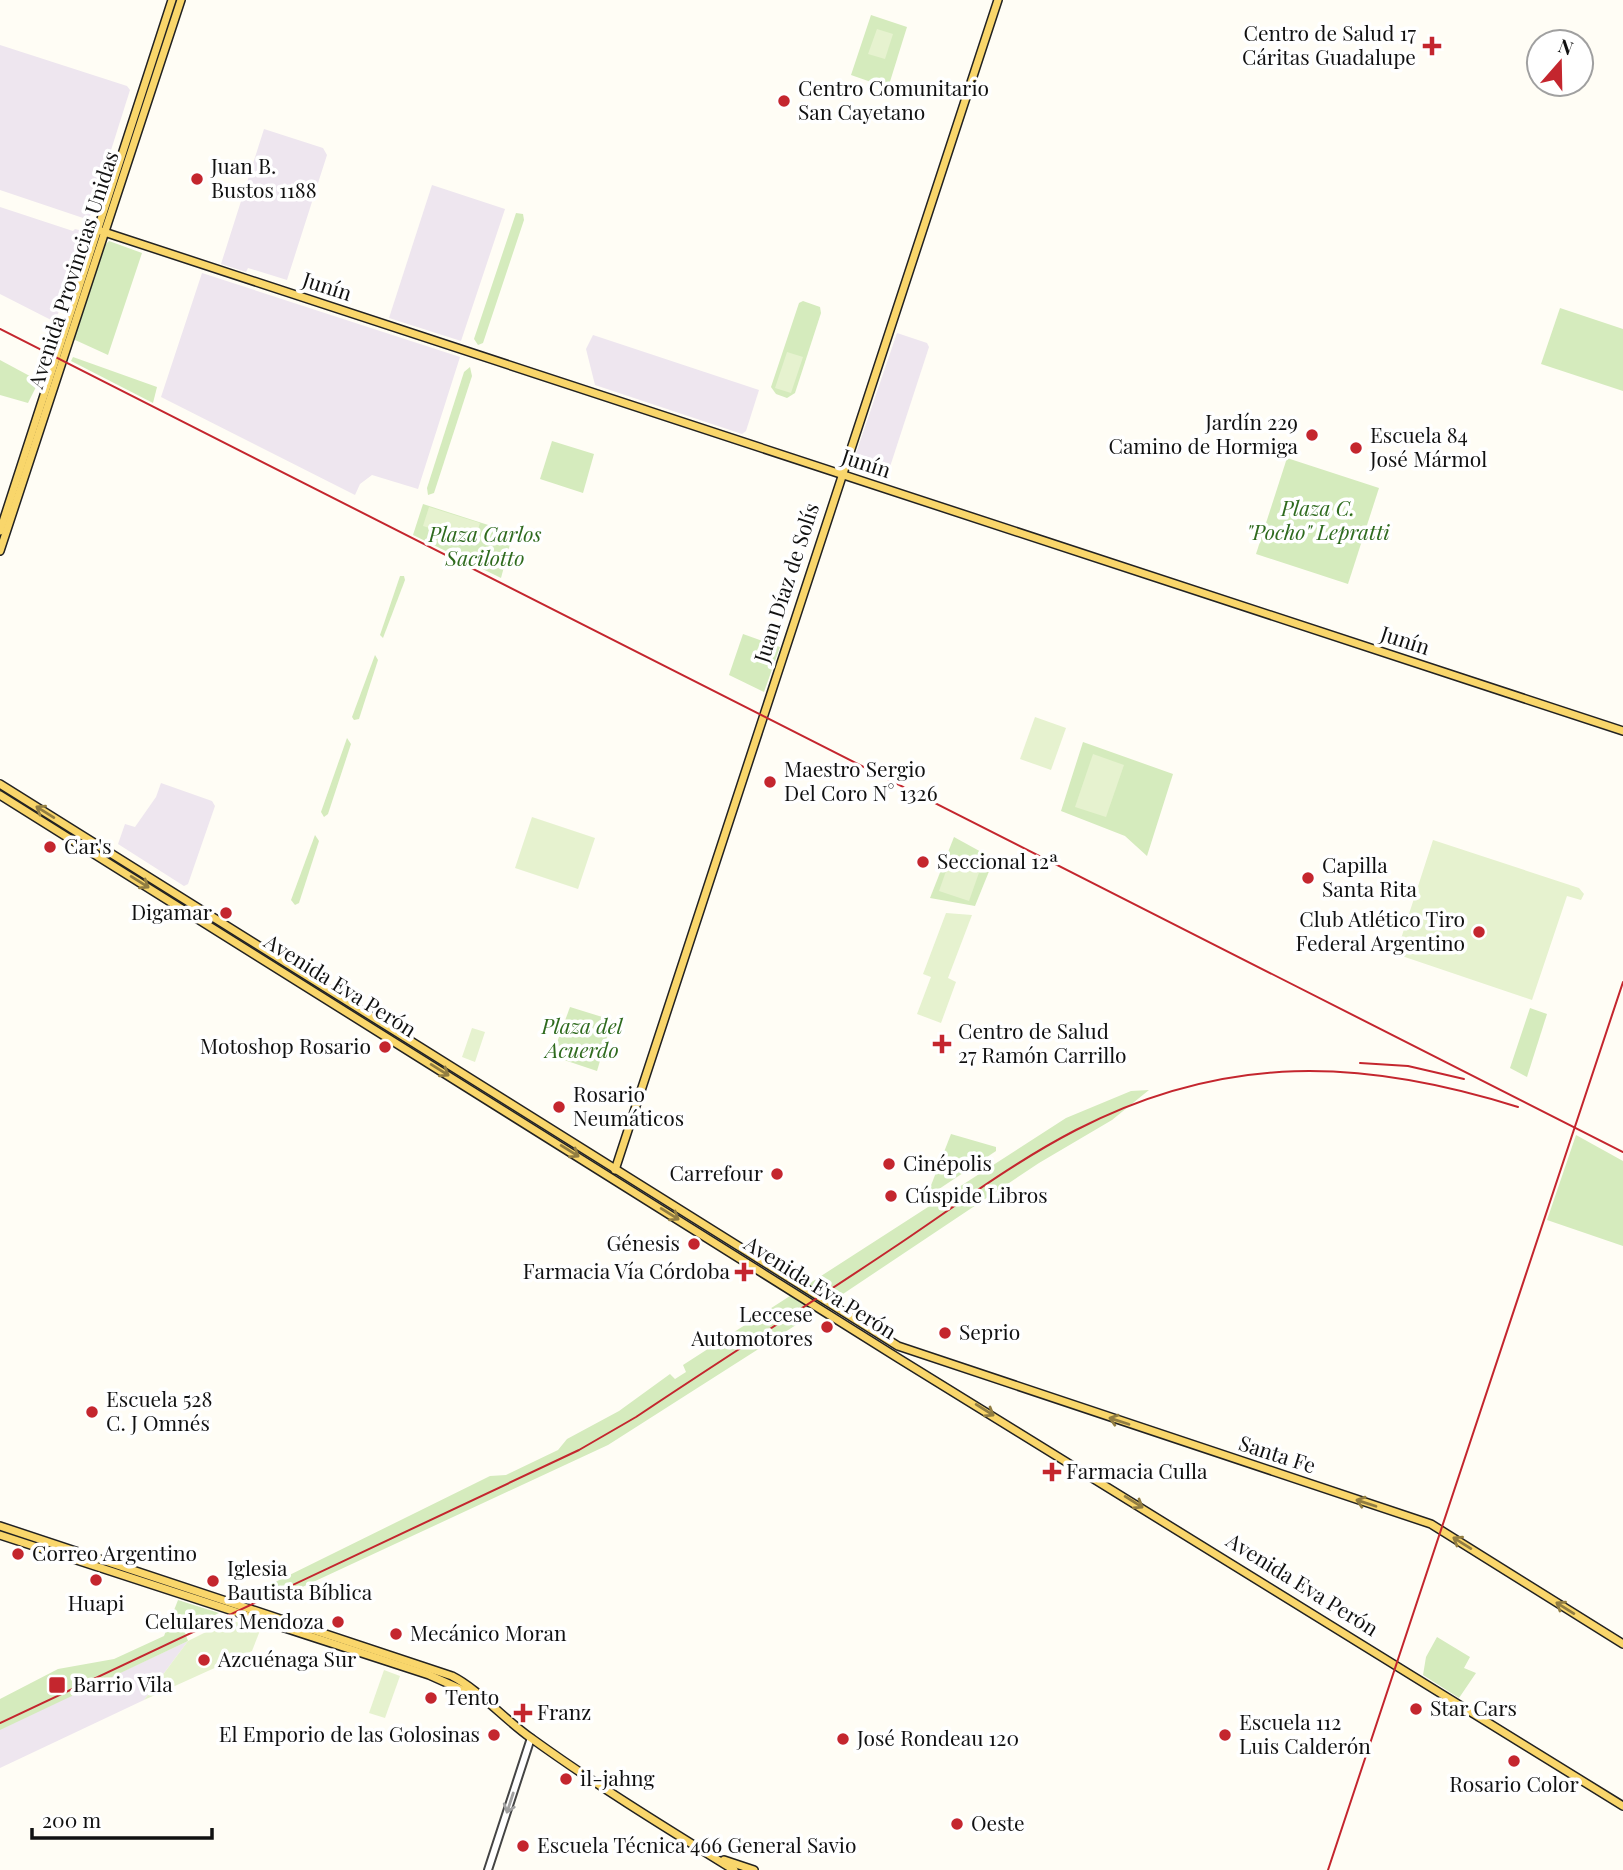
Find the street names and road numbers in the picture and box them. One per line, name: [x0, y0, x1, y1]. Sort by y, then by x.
street label: Avenida Provincias Unidas: [20, 147, 124, 393]
street label: Junín: [299, 264, 356, 306]
street label: Junín: [838, 441, 895, 483]
street label: Juan Díaz de Solís: [746, 499, 824, 667]
street label: Junín: [1377, 618, 1434, 660]
street label: Avenida Eva Perón: [259, 926, 423, 1043]
street label: Avenida Eva Perón: [739, 1228, 903, 1345]
street label: Santa Fe: [1236, 1428, 1320, 1479]
street label: Avenida Eva Perón: [1221, 1525, 1385, 1642]

